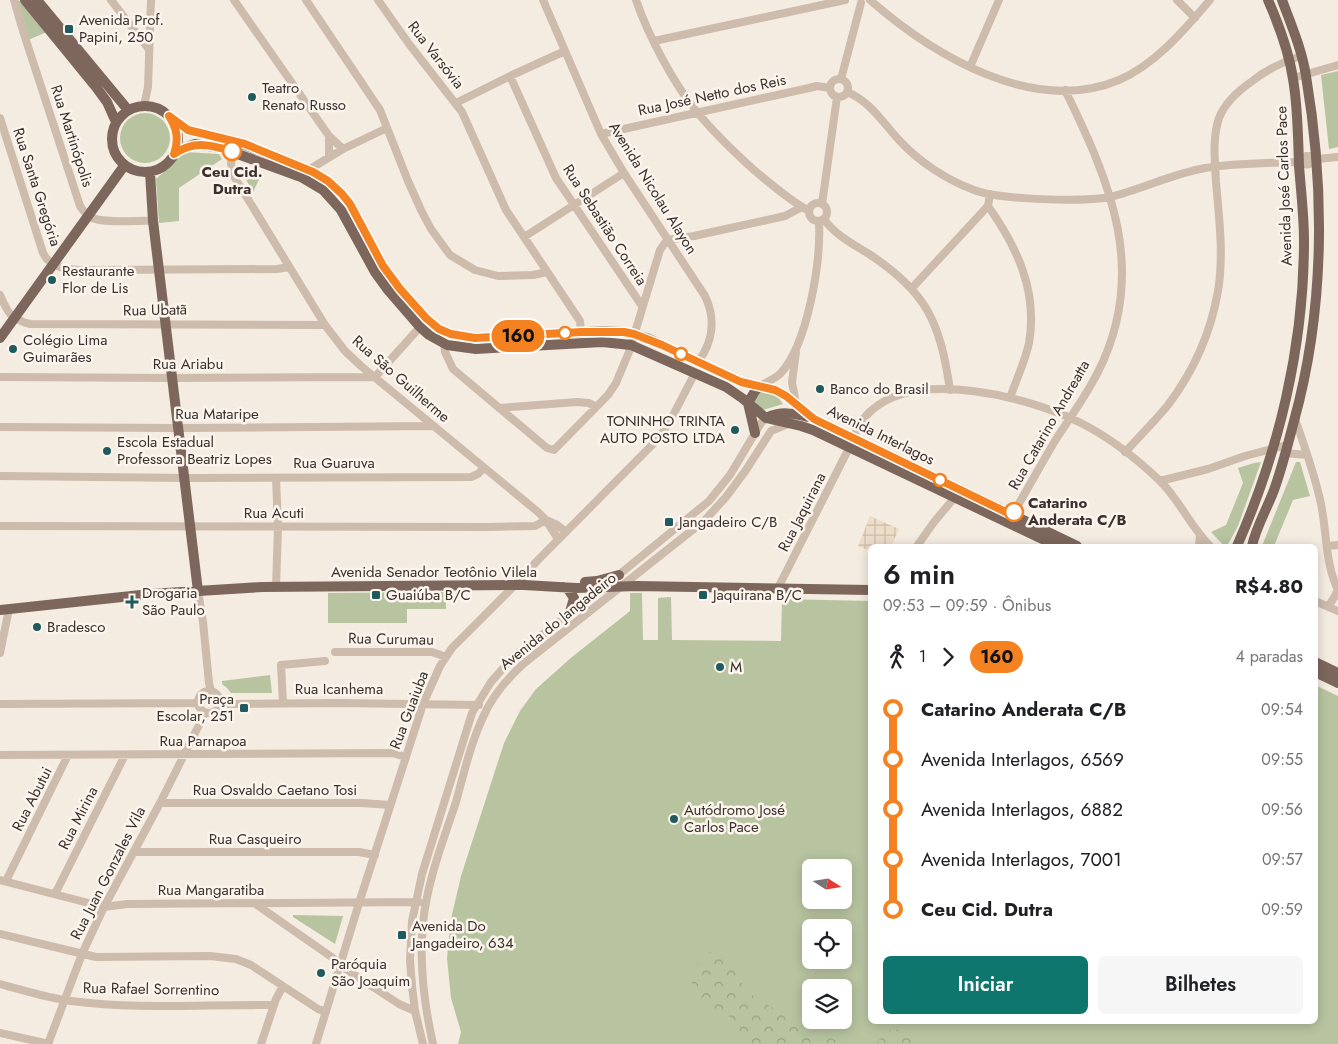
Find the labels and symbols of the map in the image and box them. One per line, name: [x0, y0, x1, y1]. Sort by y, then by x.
place label: Avenida Prof. Papini, 250: [79, 9, 164, 48]
street label: Rua Varsóvia: [403, 17, 469, 93]
marker: Avenida Prof. Papini, 250: [63, 23, 75, 35]
street label: Rua José Netto dos Reis: [636, 69, 788, 121]
place label: Teatro Renato Russo: [262, 77, 346, 116]
street label: Rua Martinópolis: [45, 82, 99, 190]
marker: Teatro Renato Russo: [246, 91, 258, 103]
street label: Avenida José Carlos Pace: [1270, 105, 1298, 266]
street label: Avenida Nicolau Alayon: [603, 118, 703, 258]
street label: Rua Santa Gregória: [7, 125, 67, 249]
marker: Ceu Cid. Dutra: [222, 141, 242, 161]
street label: Rua Sebastião Correia: [557, 160, 653, 290]
place label: Ceu Cid. Dutra: [202, 161, 262, 200]
place label: Restaurante Flor de Lis: [62, 260, 135, 299]
marker: Restaurante Flor de Lis: [46, 274, 58, 286]
street label: Rua Ubatã: [123, 298, 187, 322]
line badge: 160: [489, 320, 547, 352]
unlabelled marker: [558, 326, 572, 340]
place label: Colégio Lima Guimarães: [23, 329, 107, 368]
street label: Rua São Guilherme: [347, 330, 455, 428]
marker: Colégio Lima Guimarães: [7, 343, 19, 355]
unlabelled marker: [674, 347, 688, 361]
street label: Rua Ariabu: [153, 353, 223, 375]
street label: Rua Catarino Andreatta: [1003, 356, 1095, 494]
place label: Banco do Brasil: [830, 378, 929, 400]
marker: Banco do Brasil: [814, 383, 826, 395]
street label: Avenida Interlagos: [824, 400, 938, 470]
street label: Rua Mataripe: [175, 403, 259, 425]
place label: TONINHO TRINTA AUTO POSTO LTDA: [600, 410, 725, 449]
marker: TONINHO TRINTA AUTO POSTO LTDA: [729, 424, 741, 436]
place label: Escola Estadual Professora Beatriz Lopes: [117, 431, 272, 470]
marker: Escola Estadual Professora Beatriz Lopes: [101, 445, 113, 457]
street label: Rua Guaruva: [293, 452, 375, 474]
street label: Rua Jaquirana: [773, 468, 831, 556]
unlabelled marker: [933, 473, 947, 487]
place label: Catarino Anderata C/B: [1027, 492, 1127, 531]
street label: Rua Acuti: [244, 502, 304, 524]
marker: Catarino Anderata C/B: [1004, 502, 1024, 522]
place label: Jangadeiro C/B: [677, 511, 777, 533]
marker: Jangadeiro C/B: [663, 516, 675, 528]
street label: Avenida Senador Teotônio Vilela: [331, 561, 537, 583]
street label: Avenida do Jangadeiro: [495, 567, 621, 675]
place label: Drogaria São Paulo: [142, 582, 205, 621]
place label: Guaiúba B/C: [386, 584, 471, 606]
place label: Jaquirana B/C: [711, 584, 802, 606]
marker: Guaiúba B/C: [370, 589, 382, 601]
marker: Jaquirana B/C: [697, 589, 709, 601]
marker: Drogaria São Paulo: [126, 596, 138, 608]
place label: Bradesco: [47, 616, 105, 638]
marker: Bradesco: [31, 621, 43, 633]
street label: Rua Curumau: [348, 627, 434, 651]
place label: M: [730, 656, 742, 678]
marker: M: [714, 661, 726, 673]
street label: Rua Guaiuba: [384, 668, 434, 752]
street label: Rua Icanhema: [295, 678, 383, 700]
place label: Praça Escolar, 251: [157, 688, 234, 727]
marker: Praça Escolar, 251: [238, 702, 250, 714]
street label: Rua Parnapoa: [159, 730, 247, 752]
street label: Rua Abutui: [6, 763, 58, 835]
street label: Rua Osvaldo Caetano Tosi: [193, 779, 357, 801]
street label: Rua Mirina: [53, 783, 103, 853]
place label: Autódromo José Carlos Pace: [684, 799, 785, 838]
street label: Rua Juan Gonzales Vila: [65, 802, 151, 944]
marker: Autódromo José Carlos Pace: [668, 813, 680, 825]
street label: Rua Casqueiro: [209, 828, 301, 850]
north arrow: [802, 859, 852, 909]
street label: Rua Mangaratiba: [158, 879, 264, 901]
place label: Avenida Do Jangadeiro, 634: [410, 915, 514, 954]
marker: Avenida Do Jangadeiro, 634: [396, 929, 408, 941]
place label: Paróquia São Joaquim: [331, 953, 410, 992]
marker: Paróquia São Joaquim: [315, 967, 327, 979]
street label: Rua Rafael Sorrentino: [83, 977, 219, 1001]

